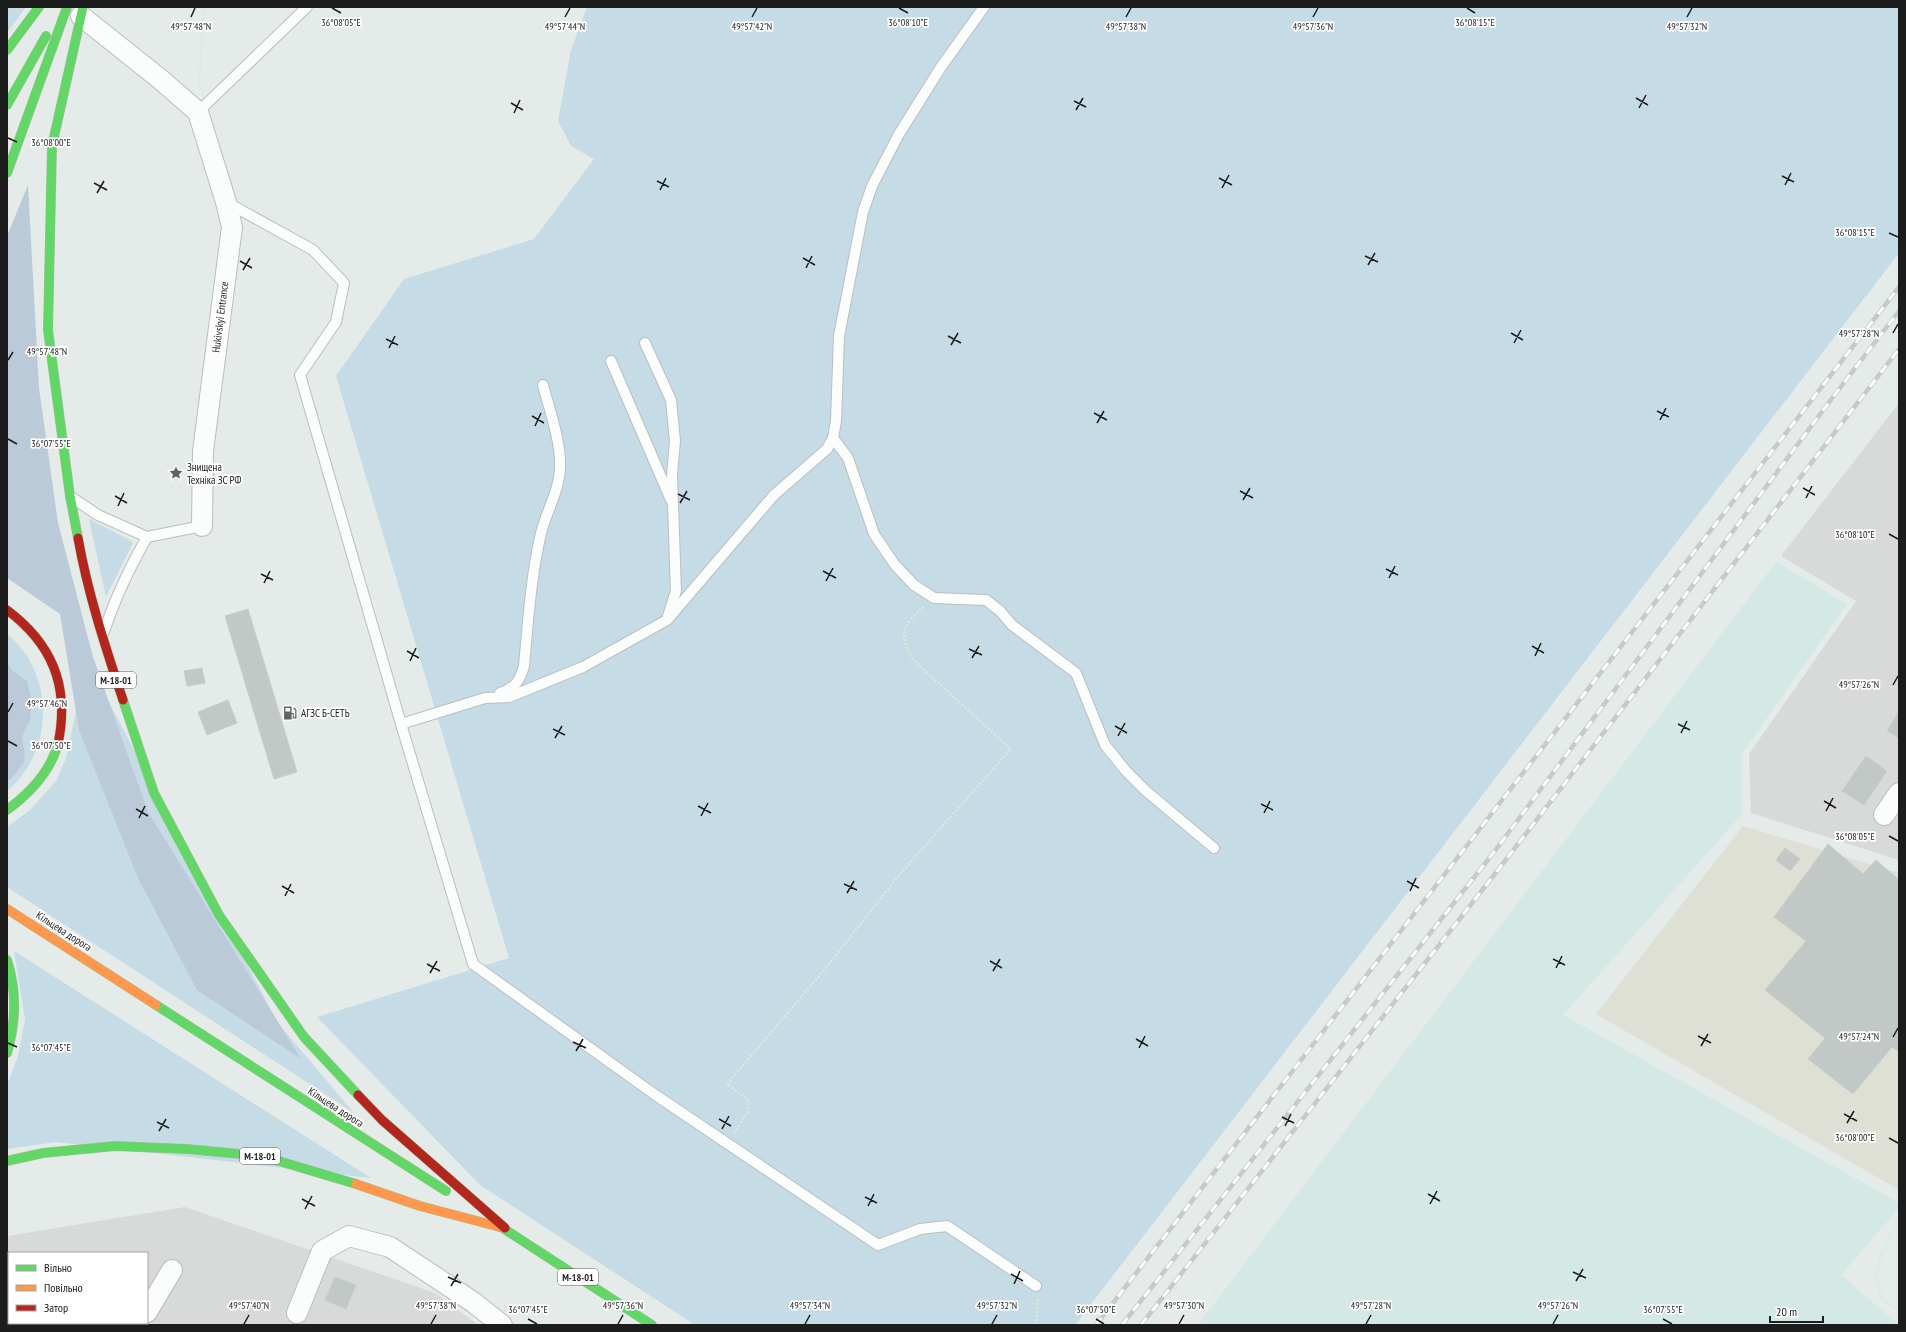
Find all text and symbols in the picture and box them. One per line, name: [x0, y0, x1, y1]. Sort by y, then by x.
text: 36°08'05"E: [321, 16, 361, 29]
text: 36°08'10"E: [888, 16, 928, 29]
text: 36°08'15"E: [1455, 16, 1495, 29]
text: 49°57'48"N: [171, 20, 211, 33]
text: 49°57'44"N: [545, 20, 585, 33]
text: 49°57'42"N: [732, 20, 772, 33]
text: 49°57'38"N: [1106, 20, 1146, 33]
text: 49°57'36"N: [1293, 20, 1333, 33]
text: 49°57'32"N: [1667, 20, 1707, 33]
text: 36°08'00"E: [31, 136, 71, 149]
text: 36°08'15"E: [1835, 226, 1875, 239]
street label: Hukivskyi Entrance: [209, 280, 231, 353]
text: 49°57'28"N: [1839, 327, 1879, 340]
text: 49°57'48"N: [27, 345, 67, 358]
text: 36°07'55"E: [31, 437, 71, 450]
place label: Знищена Техніка ЗС РФ: [187, 460, 241, 487]
place icon: Знищена Техніка ЗС РФ: [168, 465, 184, 481]
text: 36°08'10"E: [1835, 528, 1875, 541]
road number: М-18-01: [96, 672, 136, 688]
text: 49°57'26"N: [1839, 678, 1879, 691]
text: 49°57'46"N: [27, 697, 67, 710]
fuel station icon: АГЗС Б-СЕТЬ: [282, 705, 298, 721]
place label: АГЗС Б-СЕТЬ: [301, 706, 350, 720]
text: 36°07'50"E: [31, 739, 71, 752]
text: 36°08'05"E: [1835, 830, 1875, 843]
street label: Кільцева дорога: [33, 908, 95, 954]
text: 49°57'24"N: [1839, 1030, 1879, 1043]
text: 36°07'45"E: [31, 1041, 71, 1054]
street label: Кільцева дорога: [305, 1084, 367, 1130]
text: 36°08'00"E: [1835, 1131, 1875, 1144]
road number: М-18-01: [240, 1148, 280, 1164]
legend: [8, 1252, 148, 1324]
text: Вільно: [44, 1260, 72, 1275]
road number: М-18-01: [558, 1269, 598, 1285]
text: Повільно: [44, 1280, 83, 1295]
scale bar: [1770, 1298, 1823, 1324]
text: 49°57'40"N: [229, 1299, 269, 1312]
text: 49°57'38"N: [416, 1299, 456, 1312]
text: 49°57'36"N: [603, 1299, 643, 1312]
text: 49°57'34"N: [790, 1299, 830, 1312]
text: 49°57'32"N: [977, 1299, 1017, 1312]
text: 49°57'30"N: [1164, 1299, 1204, 1312]
text: 49°57'28"N: [1351, 1299, 1391, 1312]
text: 49°57'26"N: [1538, 1299, 1578, 1312]
text: Затор: [44, 1300, 68, 1315]
text: 36°07'45"E: [508, 1303, 548, 1316]
text: 36°07'50"E: [1076, 1303, 1116, 1316]
text: 36°07'55"E: [1643, 1303, 1683, 1316]
text: 20 m: [1776, 1304, 1797, 1319]

